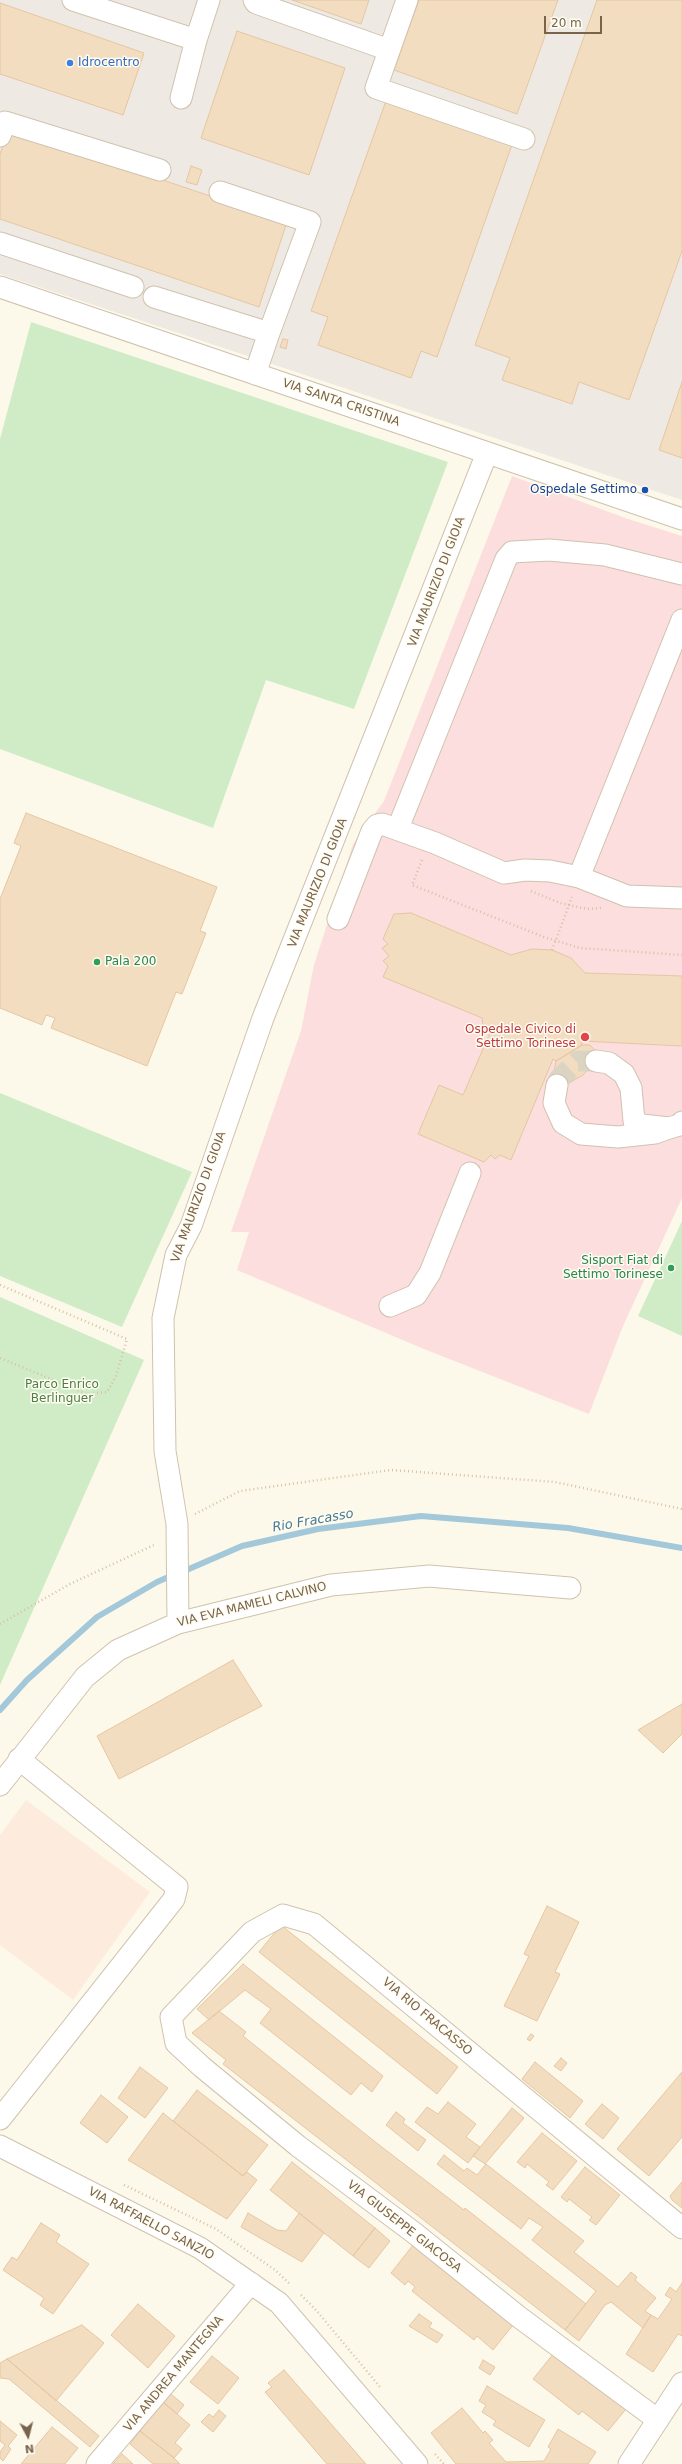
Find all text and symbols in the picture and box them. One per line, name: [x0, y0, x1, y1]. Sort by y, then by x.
scale bar: [546, 8, 604, 34]
text: 20 m: [551, 16, 582, 30]
place label: Idrocentro: [78, 56, 139, 70]
marker: Idrocentro: [65, 58, 75, 68]
street label: VIA SANTA CRISTINA: [280, 376, 402, 430]
place label: Ospedale Settimo: [530, 483, 637, 497]
marker: Ospedale Settimo: [640, 485, 650, 495]
street label: VIA MAURIZIO DI GIOIA: [405, 515, 469, 649]
street label: VIA MAURIZIO DI GIOIA: [285, 816, 351, 950]
place label: Pala 200: [105, 955, 156, 969]
marker: Pala 200: [92, 957, 102, 967]
place label: Ospedale Civico di Settimo Torinese: [465, 1023, 576, 1051]
marker: Ospedale Civico di Settimo Torinese: [579, 1031, 591, 1043]
street label: VIA MAURIZIO DI GIOIA: [169, 1129, 229, 1265]
place label: Sisport Fiat di Settimo Torinese: [563, 1254, 663, 1282]
marker: Sisport Fiat di Settimo Torinese: [666, 1263, 676, 1273]
park label: Parco Enrico Berlinguer: [25, 1378, 99, 1406]
water label: Rio Fracasso: [271, 1506, 355, 1536]
street label: VIA EVA MAMELI CALVINO: [176, 1579, 328, 1631]
street label: VIA RIO FRACASSO: [379, 1975, 475, 2059]
street label: VIA GIUSEPPE GIACOSA: [344, 2178, 464, 2276]
street label: VIA RAFFAELLO SANZIO: [85, 2185, 217, 2263]
street label: VIA ANDREA MANTEGNA: [121, 2313, 227, 2435]
north arrow: [8, 2416, 48, 2456]
text: N: [24, 2441, 35, 2455]

